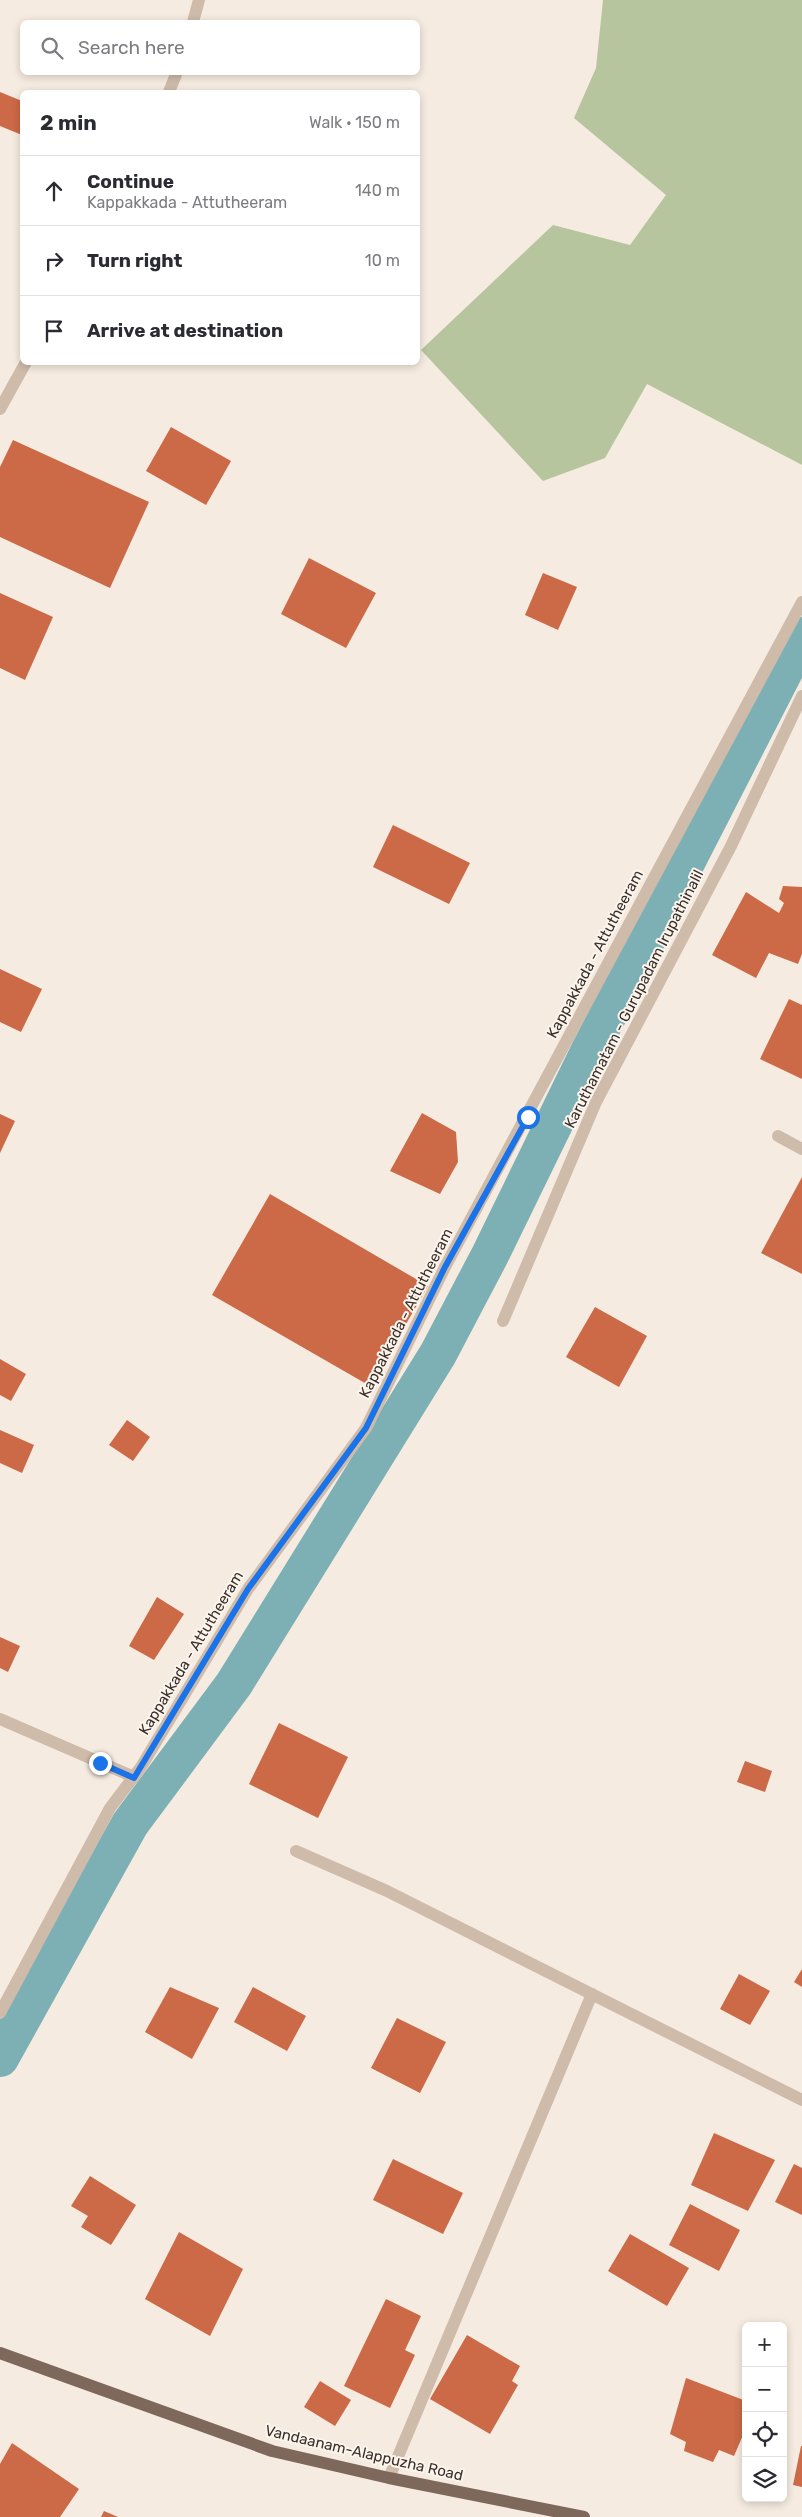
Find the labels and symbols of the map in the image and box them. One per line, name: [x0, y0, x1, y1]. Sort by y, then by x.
street label: Kappakkada - Attutheeram: [543, 867, 647, 1041]
street label: Karuthamatam - Gurupadam Irupathinalil: [561, 867, 707, 1131]
route start: [517, 1106, 540, 1129]
street label: Kappakkada - Attutheeram: [355, 1225, 457, 1401]
street label: Kappakkada - Attutheeram: [135, 1568, 247, 1738]
route end: [89, 1752, 112, 1775]
street label: Vandaanam-Alappuzha Road: [263, 2421, 465, 2485]

